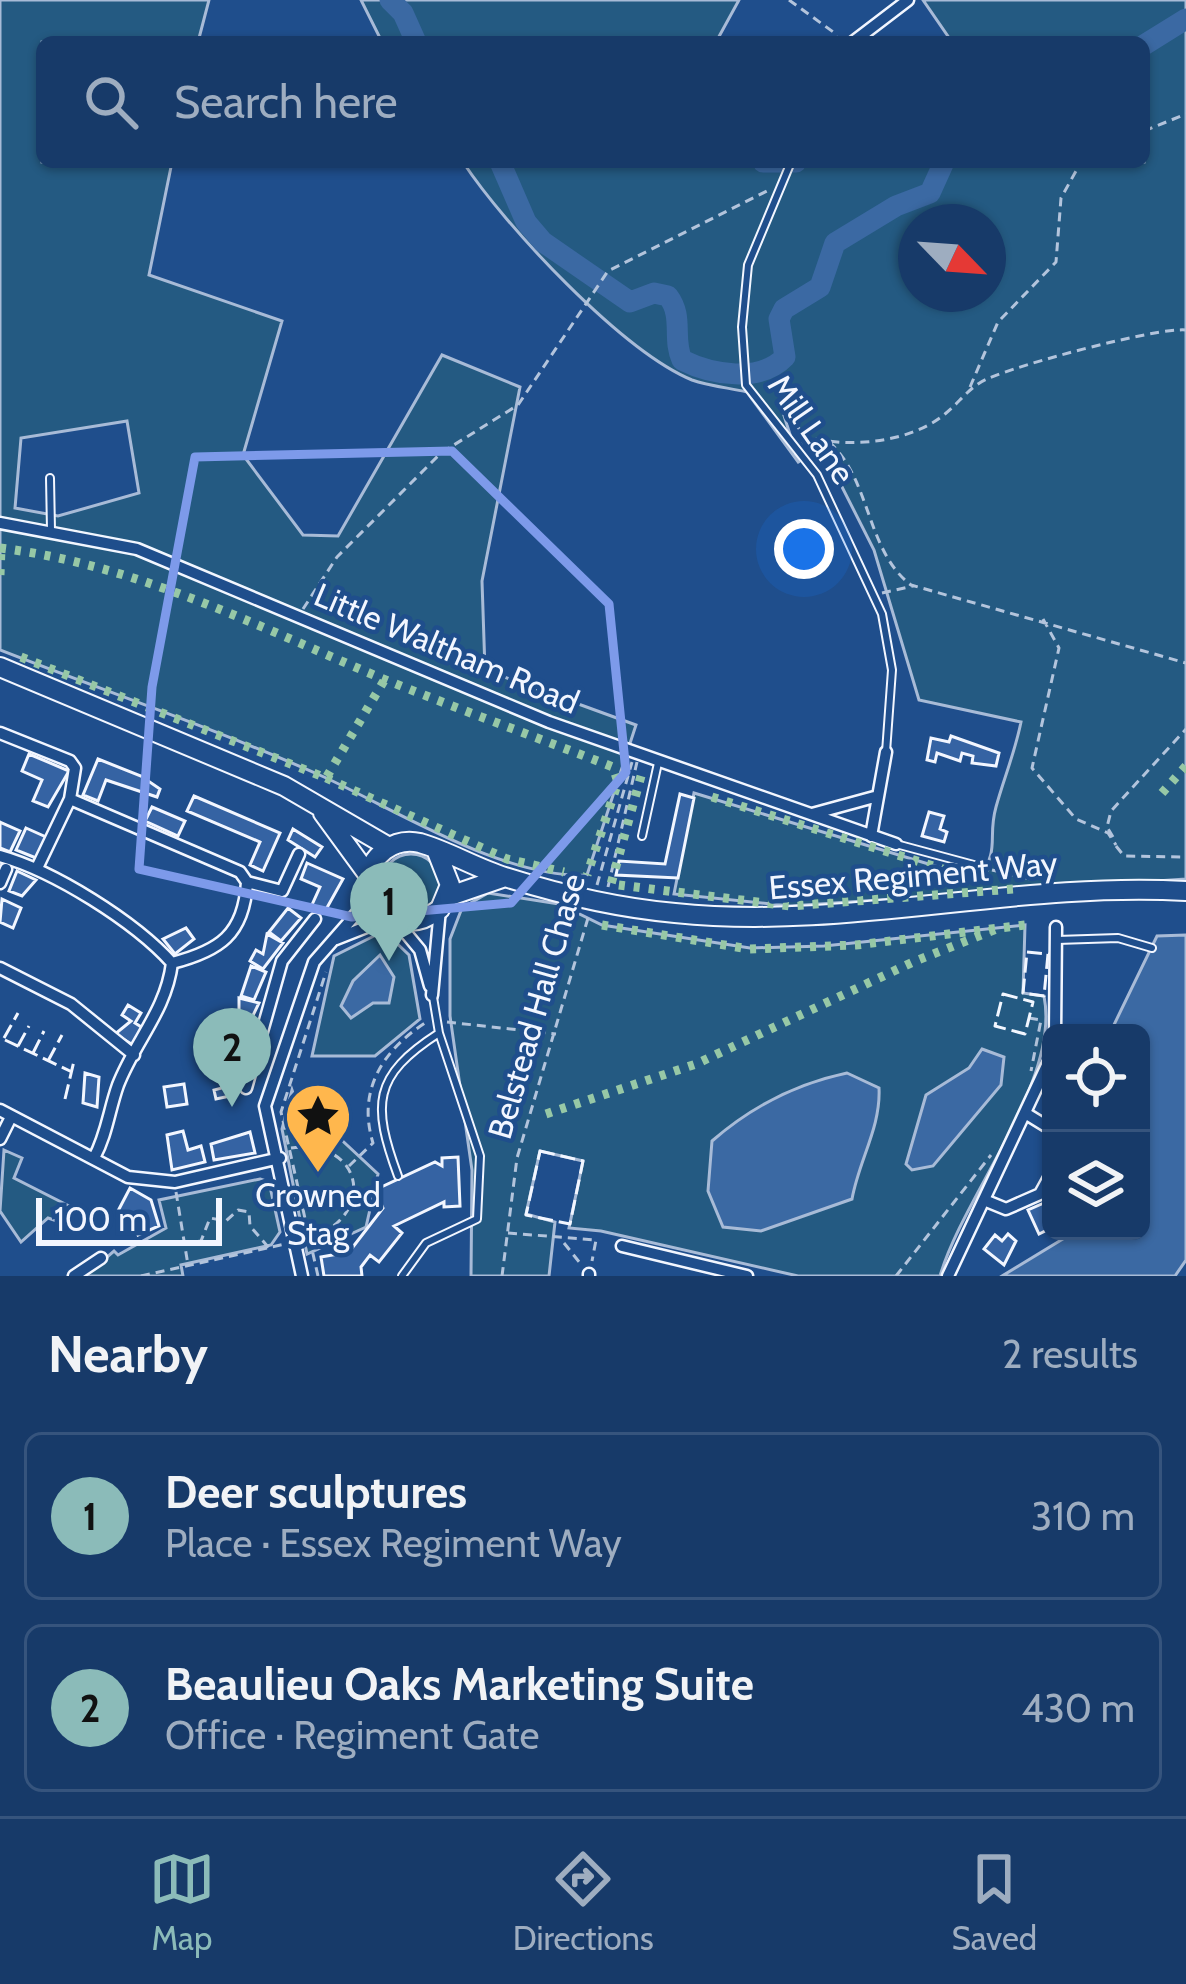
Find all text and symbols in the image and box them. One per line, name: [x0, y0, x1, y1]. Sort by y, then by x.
search box: [36, 36, 1150, 168]
icon: search: [78, 69, 144, 135]
text: Search here: [174, 75, 398, 129]
north arrow: [898, 204, 1006, 312]
street label: Mill Lane: [760, 367, 864, 491]
your location: [774, 519, 834, 579]
street label: Little Waltham Road: [309, 574, 585, 722]
street label: Essex Regiment Way: [767, 842, 1059, 908]
pin: 1: [350, 862, 428, 961]
street label: Belstead Hall Chase: [479, 869, 593, 1143]
pin: 2: [193, 1008, 271, 1107]
map controls: [1042, 1024, 1150, 1240]
button: locate: [1042, 1024, 1150, 1132]
place icon: Crowned Stag: [283, 1081, 353, 1175]
button: layers: [1042, 1132, 1150, 1240]
place label: Crowned Stag: [255, 1175, 381, 1253]
scale bar: [36, 1192, 222, 1245]
text: 100 m: [54, 1199, 147, 1239]
text: Nearby: [48, 1323, 208, 1385]
text: 2 results: [1002, 1330, 1138, 1378]
text: Deer sculptures: [165, 1465, 467, 1519]
text: 1: [83, 1492, 97, 1540]
text: 310 m: [1031, 1492, 1135, 1540]
text: Place · Essex Regiment Way: [165, 1519, 622, 1567]
text: Beaulieu Oaks Marketing Suite: [165, 1657, 754, 1711]
text: 2: [80, 1684, 100, 1732]
text: 430 m: [1021, 1684, 1135, 1732]
text: Office · Regiment Gate: [165, 1711, 539, 1759]
tab: Map: [149, 1846, 215, 1958]
tab: Directions: [513, 1846, 654, 1958]
tab: Saved: [951, 1846, 1037, 1958]

